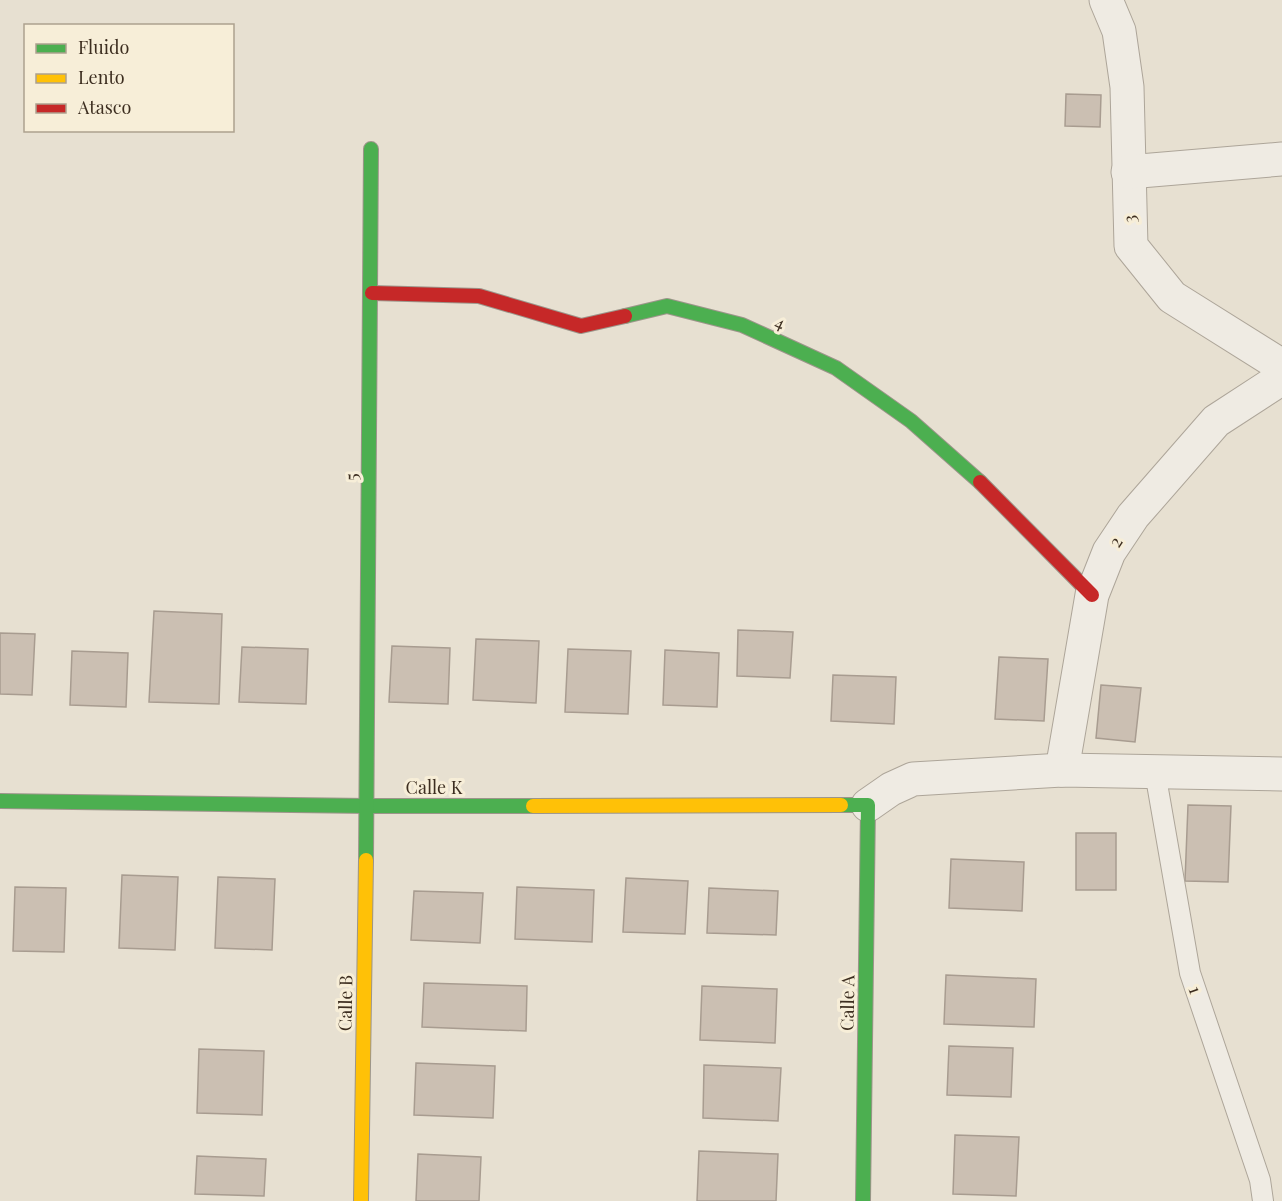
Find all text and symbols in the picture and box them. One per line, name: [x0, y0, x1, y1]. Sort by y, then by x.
legend: [24, 24, 234, 132]
text: Fluido: [78, 35, 129, 59]
text: Lento: [78, 65, 125, 89]
text: Atasco: [77, 95, 131, 119]
street label: 3: [1117, 215, 1141, 224]
street label: 4: [771, 309, 790, 335]
street label: 5: [339, 473, 363, 481]
street label: 2: [1103, 531, 1128, 552]
street label: Calle K: [406, 775, 463, 799]
street label: Calle A: [835, 974, 859, 1031]
street label: Calle B: [333, 975, 357, 1031]
street label: 1: [1184, 983, 1208, 997]

